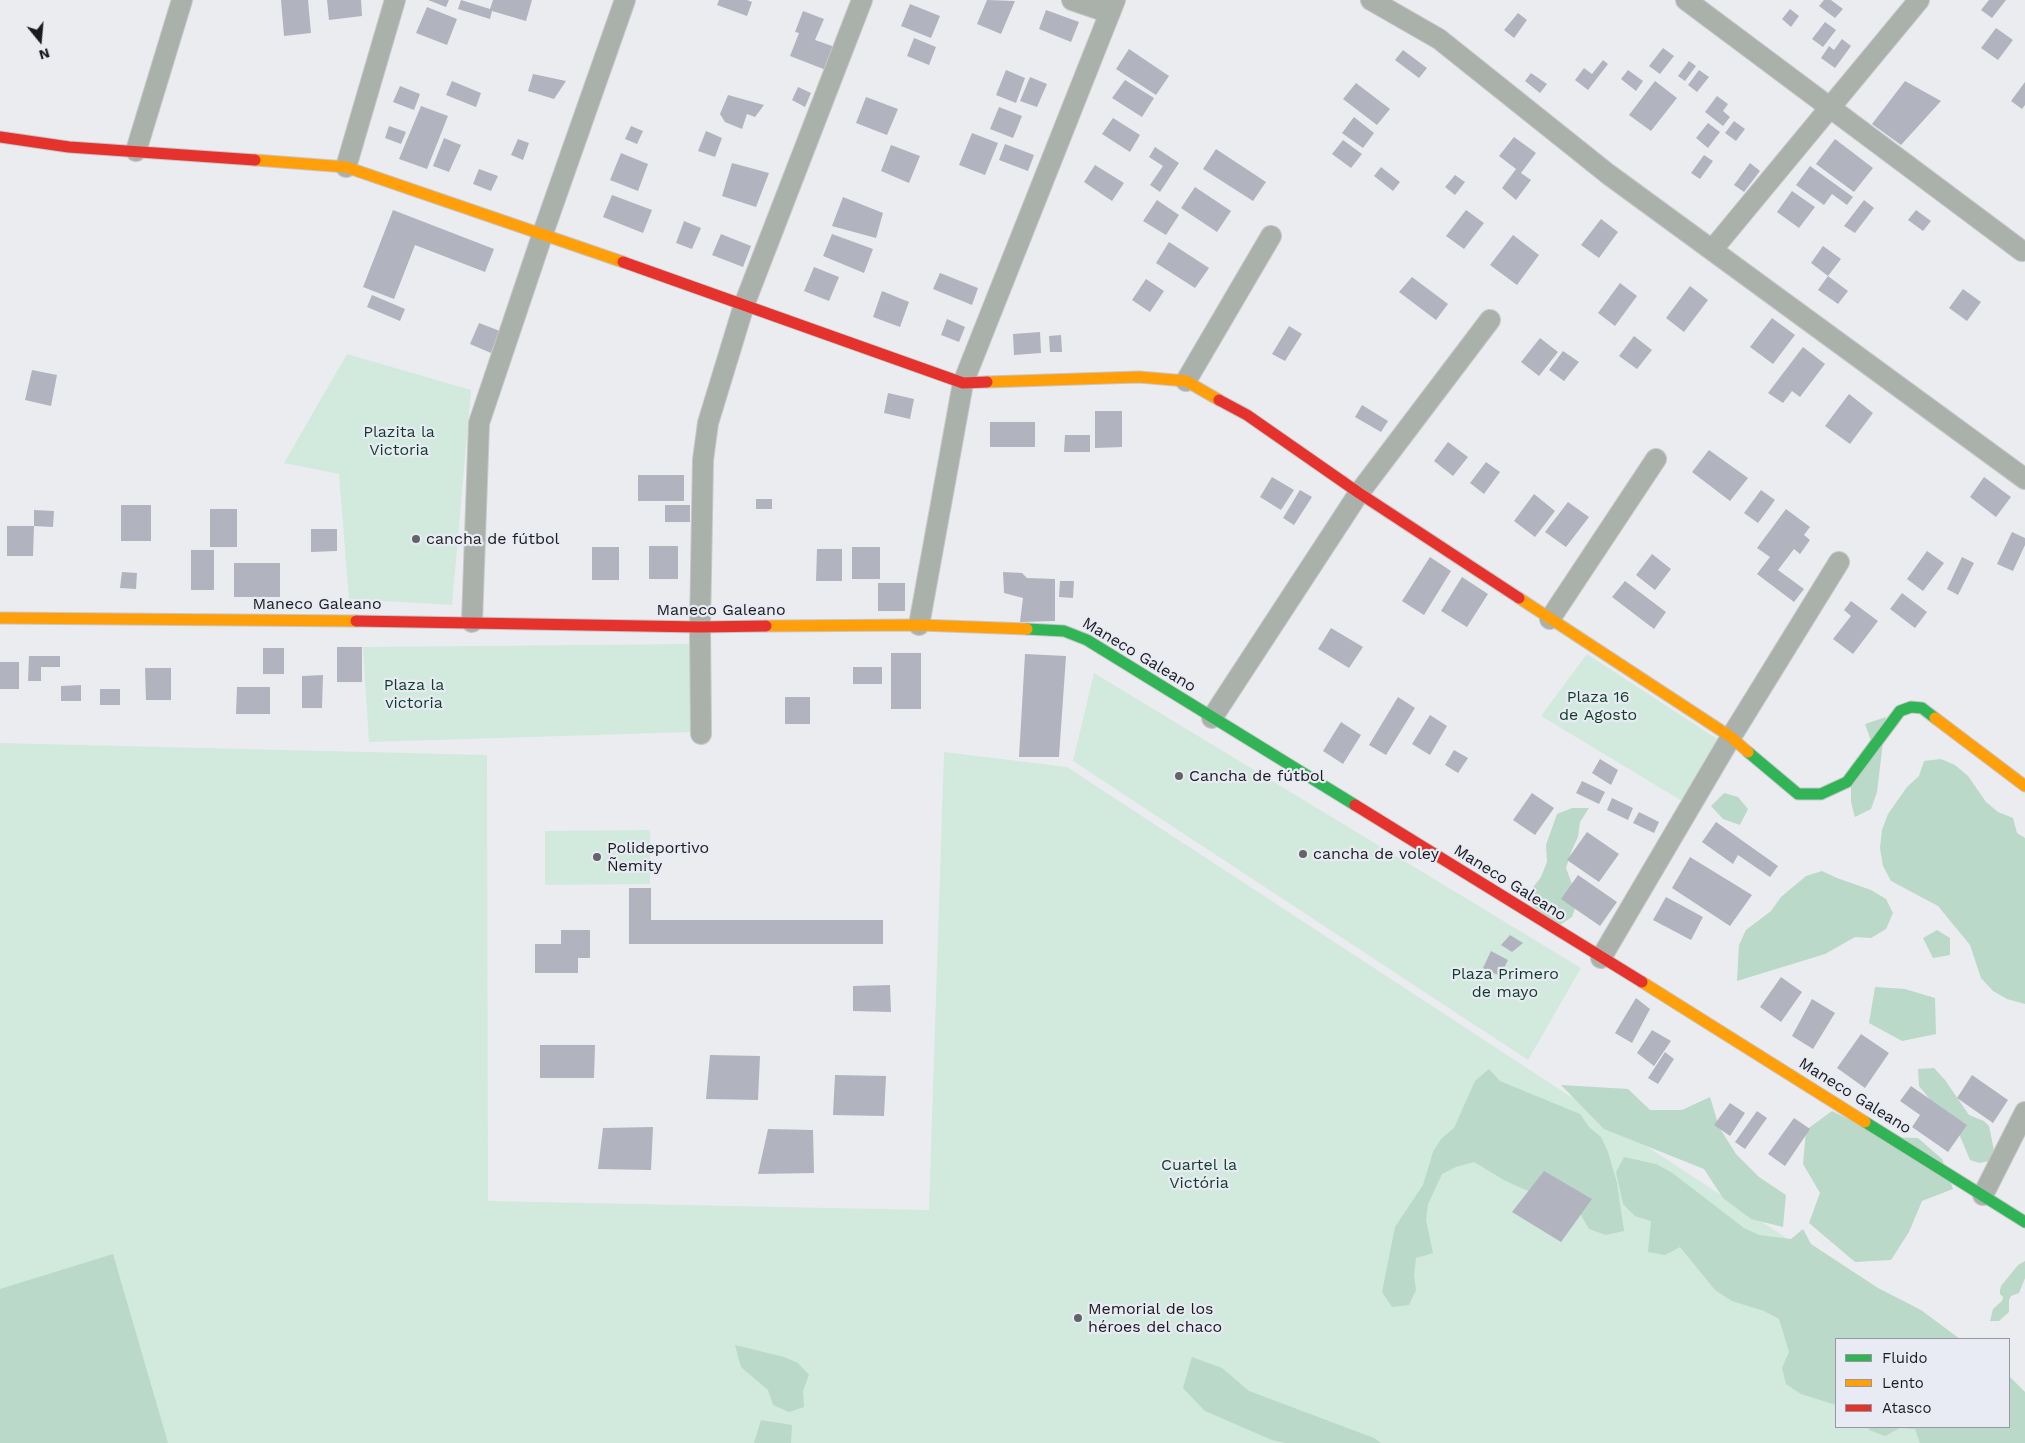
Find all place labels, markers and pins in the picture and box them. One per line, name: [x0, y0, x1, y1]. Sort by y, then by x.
place label: cancha de fútbol: [426, 529, 559, 549]
marker: cancha de fútbol: [410, 533, 422, 545]
place label: Cancha de fútbol: [1189, 766, 1324, 786]
marker: Cancha de fútbol: [1173, 770, 1185, 782]
place label: Polideportivo Ñemity: [607, 838, 709, 876]
place label: cancha de voley: [1313, 844, 1439, 864]
marker: cancha de voley: [1297, 848, 1309, 860]
marker: Polideportivo Ñemity: [591, 851, 603, 863]
place label: Memorial de los héroes del chaco: [1088, 1299, 1222, 1337]
marker: Memorial de los héroes del chaco: [1072, 1312, 1084, 1324]

